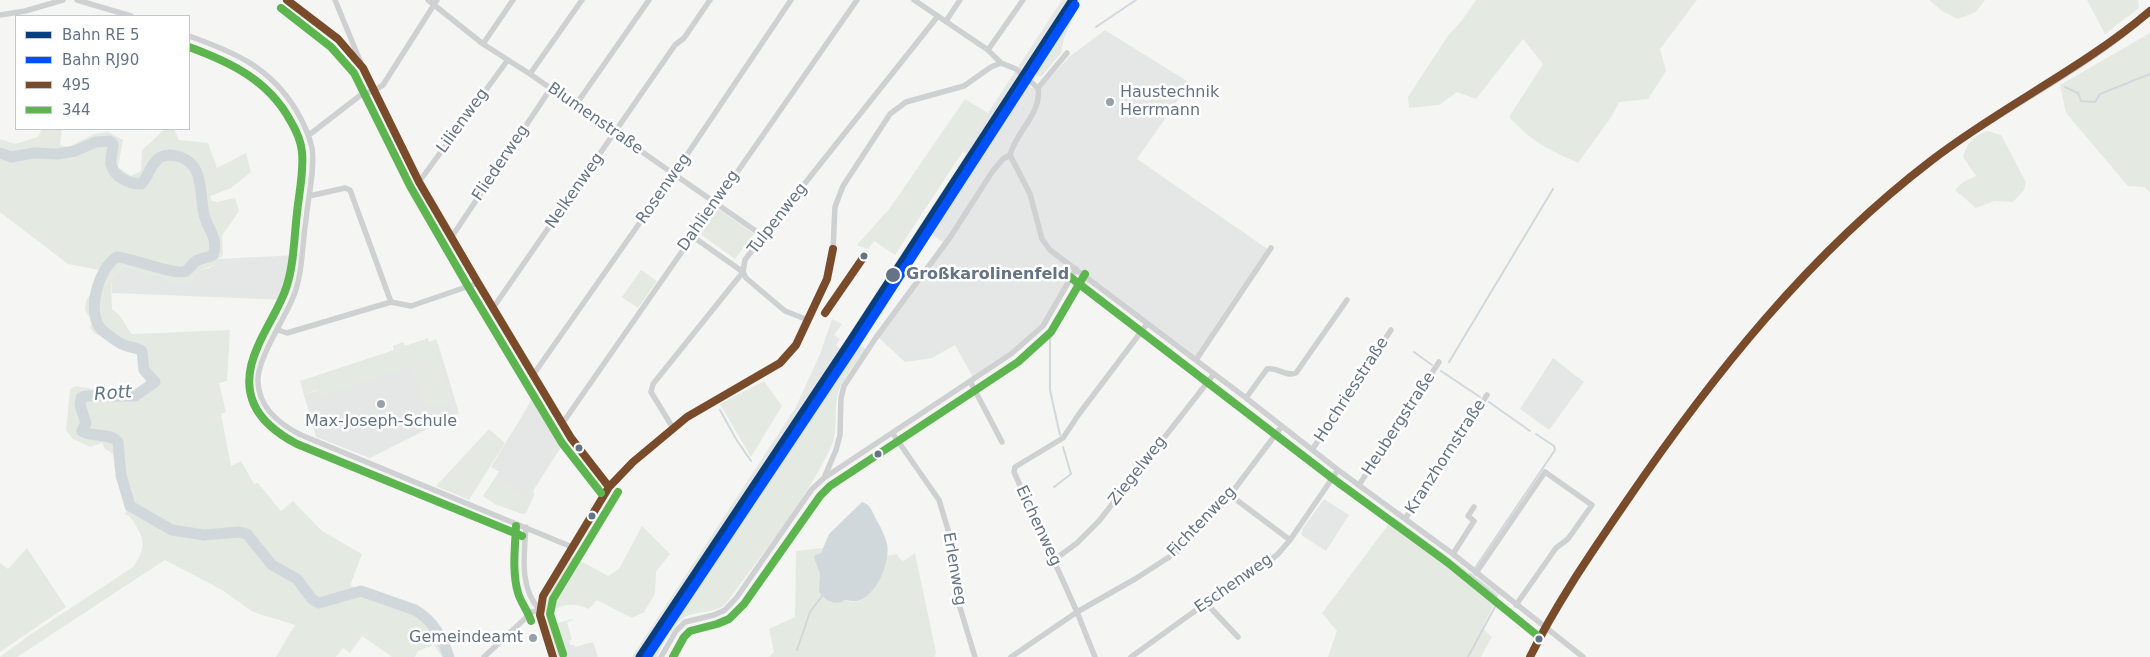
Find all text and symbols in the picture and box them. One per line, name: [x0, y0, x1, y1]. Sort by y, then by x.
legend: [15, 15, 190, 130]
text: Bahn RE 5: [62, 26, 139, 44]
text: Bahn RJ90: [62, 51, 139, 69]
text: 495: [62, 76, 91, 94]
street label: Blumenstraße: [544, 79, 646, 159]
place label: Haustechnik Herrmann: [1120, 83, 1219, 121]
street label: Lilienweg: [433, 85, 493, 157]
marker: Haustechnik Herrmann: [1104, 96, 1116, 108]
text: 344: [62, 101, 91, 119]
street label: Fliederweg: [469, 121, 533, 205]
street label: Nelkenweg: [542, 149, 608, 233]
street label: Rosenweg: [633, 150, 695, 228]
street label: Dahlienweg: [674, 167, 744, 255]
street label: Tulpenweg: [744, 180, 812, 258]
unlabelled marker: [859, 251, 869, 261]
place label: Großkarolinenfeld: [906, 265, 1069, 285]
marker: Großkarolinenfeld: [884, 266, 902, 284]
street label: Hochriesstraße: [1311, 334, 1393, 446]
street label: Heubergstraße: [1358, 369, 1440, 479]
water label: Rott: [93, 382, 133, 406]
street label: Kranzhornstraße: [1402, 396, 1490, 518]
marker: Max-Joseph-Schule: [375, 398, 387, 410]
place label: Max-Joseph-Schule: [305, 412, 457, 432]
street label: Ziegelweg: [1105, 432, 1171, 510]
unlabelled marker: [574, 443, 584, 453]
unlabelled marker: [873, 449, 883, 459]
street label: Eichenweg: [1011, 483, 1065, 569]
street label: Fichtenweg: [1164, 483, 1240, 561]
unlabelled marker: [587, 511, 597, 521]
street label: Erlenweg: [938, 531, 970, 607]
street label: Eschenweg: [1191, 550, 1277, 618]
place label: Gemeindeamt: [409, 628, 523, 648]
marker: Gemeindeamt: [527, 632, 539, 644]
unlabelled marker: [1534, 634, 1544, 644]

